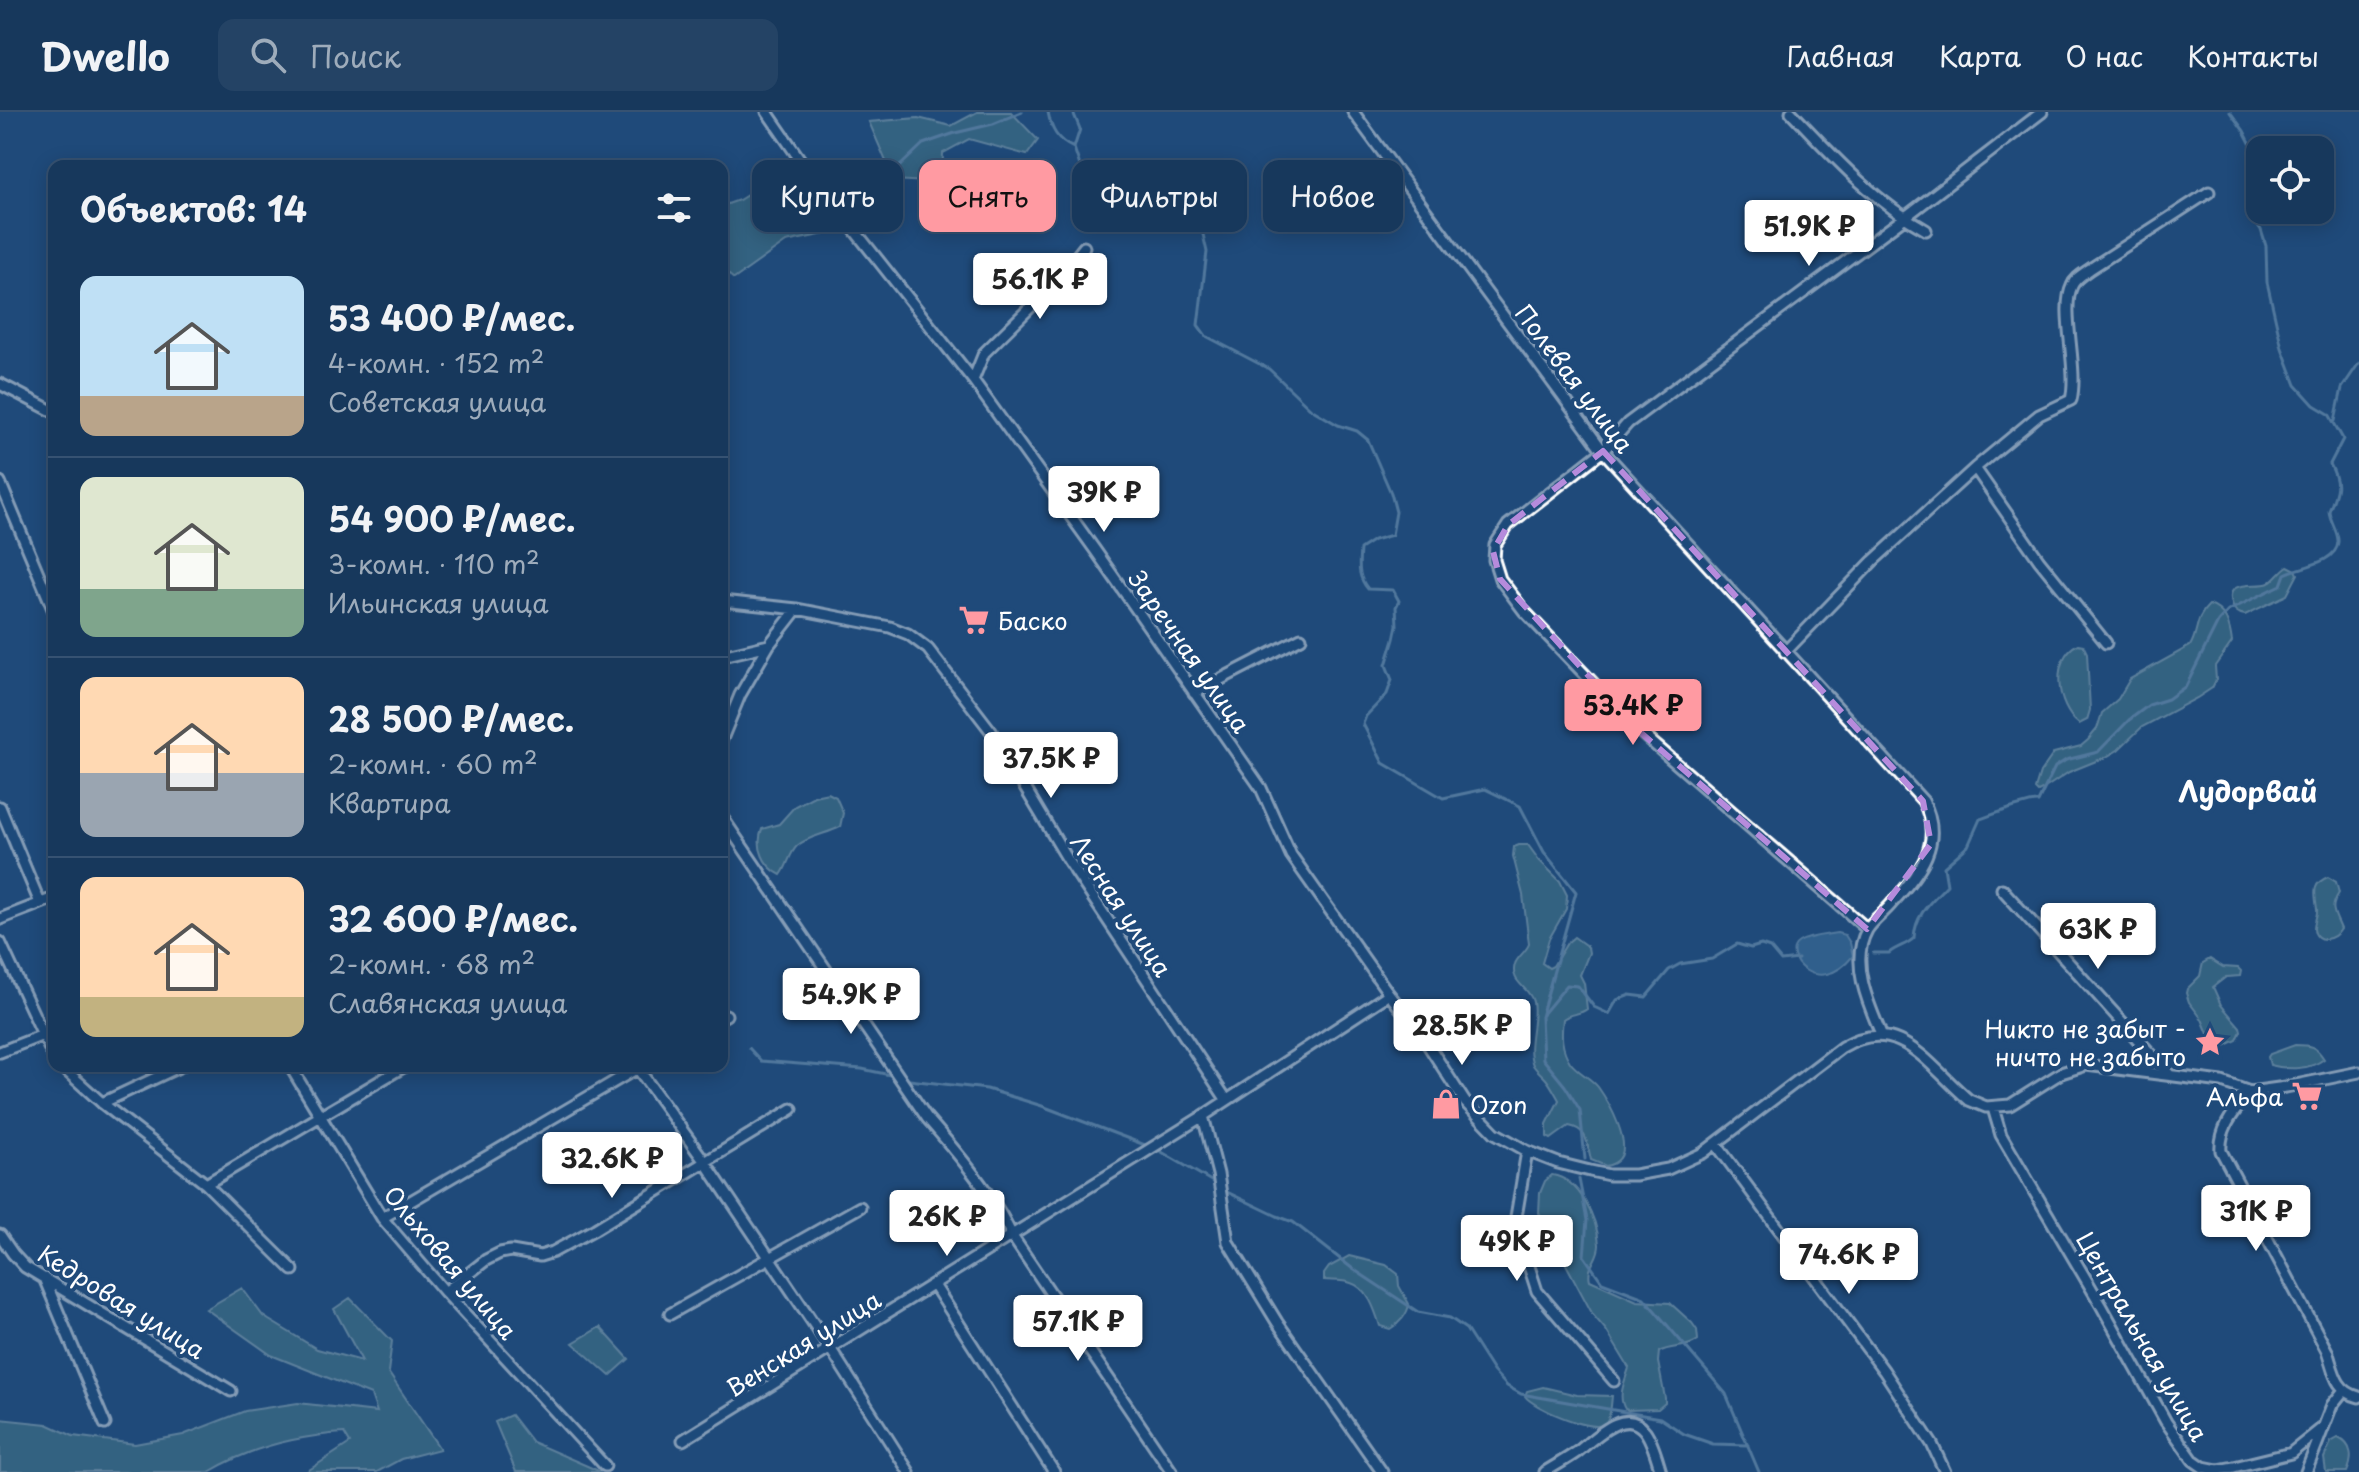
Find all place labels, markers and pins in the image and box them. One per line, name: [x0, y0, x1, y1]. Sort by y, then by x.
pin: 51.9K ₽: [1735, 200, 1883, 268]
pin: 56.1K ₽: [966, 253, 1114, 321]
pin: 39K ₽: [1048, 466, 1160, 534]
place label: Баско: [998, 602, 1068, 638]
supermarket icon: Баско: [957, 603, 991, 637]
pin: 53.4K ₽: [1559, 679, 1707, 747]
pin: 37.5K ₽: [977, 732, 1125, 800]
pin: 63K ₽: [2042, 903, 2154, 971]
pin: 54.9K ₽: [777, 968, 925, 1036]
pin: 28.5K ₽: [1388, 999, 1536, 1067]
place label: Никто не забыт - ничто не забыто: [1984, 1010, 2186, 1074]
place icon: Никто не забыт - ничто не забыто: [2193, 1025, 2227, 1059]
place label: Альфа: [2206, 1078, 2283, 1114]
supermarket icon: Альфа: [2290, 1079, 2324, 1113]
place label: Ozon: [1470, 1086, 1527, 1122]
shop icon: Ozon: [1429, 1087, 1463, 1121]
pin: 32.6K ₽: [538, 1132, 686, 1200]
pin: 31K ₽: [2200, 1185, 2312, 1253]
pin: 26K ₽: [891, 1190, 1003, 1258]
pin: 49K ₽: [1461, 1215, 1573, 1283]
pin: 74.6K ₽: [1775, 1228, 1923, 1296]
pin: 57.1K ₽: [1004, 1295, 1152, 1363]

